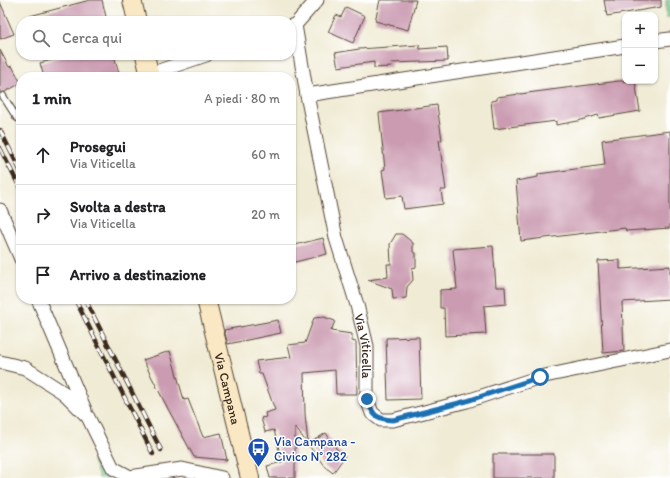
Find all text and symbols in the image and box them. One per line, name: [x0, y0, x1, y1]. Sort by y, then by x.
map controls: [622, 12, 658, 84]
button: +: [622, 12, 658, 48]
search box: [16, 16, 296, 60]
icon: search: [30, 27, 52, 49]
text: Cerca qui: [62, 29, 122, 47]
button: −: [622, 48, 658, 84]
text: 1 min: [32, 88, 71, 108]
text: A piedi · 80 m: [204, 91, 280, 106]
text: Prosegui: [70, 138, 126, 156]
icon: ahead: [32, 144, 54, 166]
text: 60 m: [251, 147, 280, 162]
text: Via Viticella: [70, 156, 136, 171]
text: Svolta a destra: [70, 198, 166, 216]
icon: right: [32, 204, 54, 226]
text: 20 m: [251, 207, 280, 222]
text: Via Viticella: [70, 216, 136, 231]
icon: arrive: [32, 264, 54, 286]
text: Arrivo a destinazione: [70, 266, 206, 284]
street label: Via Viticella: [351, 312, 374, 379]
street label: Via Campana: [211, 351, 244, 426]
route start: [531, 368, 549, 386]
route end: [358, 390, 376, 408]
place label: Via Campana - Civico N° 282: [274, 434, 355, 464]
bus stop icon: Via Campana - Civico N° 282: [246, 435, 272, 468]

